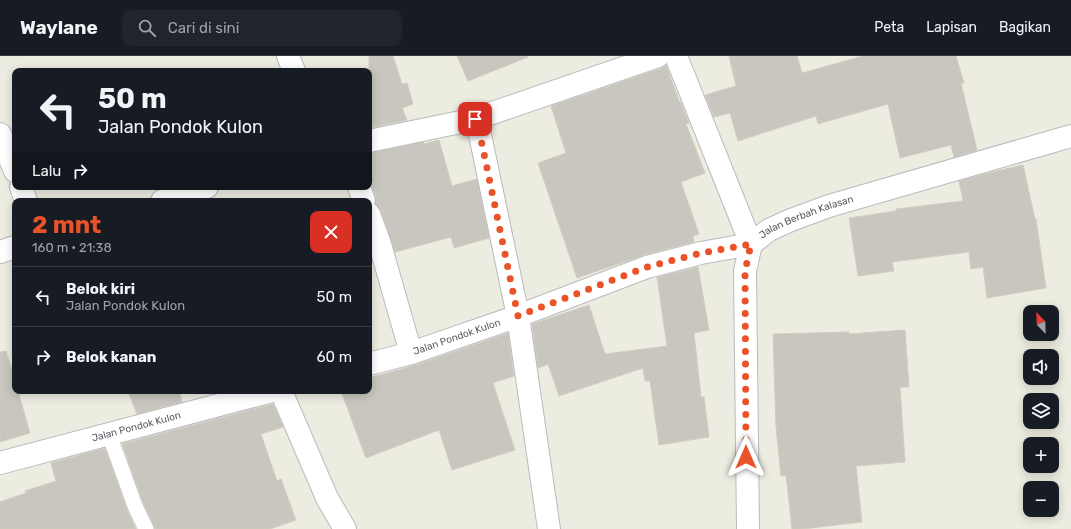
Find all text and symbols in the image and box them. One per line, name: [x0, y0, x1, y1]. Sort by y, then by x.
search box: [122, 10, 402, 46]
text: Waylane: [20, 16, 98, 39]
icon: search: [136, 17, 158, 39]
text: Cari di sini: [168, 19, 239, 37]
text: Peta: [874, 19, 904, 36]
text: Lapisan: [926, 19, 977, 36]
text: Bagikan: [999, 19, 1051, 36]
text: 50 m: [98, 82, 167, 115]
icon: left: [32, 84, 84, 136]
pin: [458, 102, 492, 136]
icon: arrive: [464, 108, 486, 130]
text: Jalan Pondok Kulon: [98, 116, 263, 138]
icon: right: [69, 160, 91, 182]
text: Lalu: [32, 162, 61, 180]
street label: Jalan Berbah Kalasan: [757, 193, 855, 241]
text: 2 mnt: [32, 211, 101, 239]
button: close: [310, 211, 352, 253]
text: 160 m · 21:38: [32, 240, 112, 255]
text: Belok kiri: [66, 280, 135, 298]
icon: left: [32, 286, 54, 308]
text: 50 m: [317, 288, 352, 306]
text: Jalan Pondok Kulon: [66, 298, 185, 313]
north arrow: [1023, 305, 1059, 341]
map controls: [1023, 305, 1059, 517]
street label: Jalan Pondok Kulon: [412, 316, 502, 358]
icon: right: [32, 346, 54, 368]
text: Belok kanan: [66, 348, 156, 366]
text: 60 m: [316, 348, 352, 366]
button: sound: [1023, 349, 1059, 385]
button: layers: [1023, 393, 1059, 429]
street label: Jalan Pondok Kulon: [90, 409, 182, 444]
position arrow: [725, 436, 767, 478]
button: +: [1023, 437, 1059, 473]
button: −: [1023, 481, 1059, 517]

